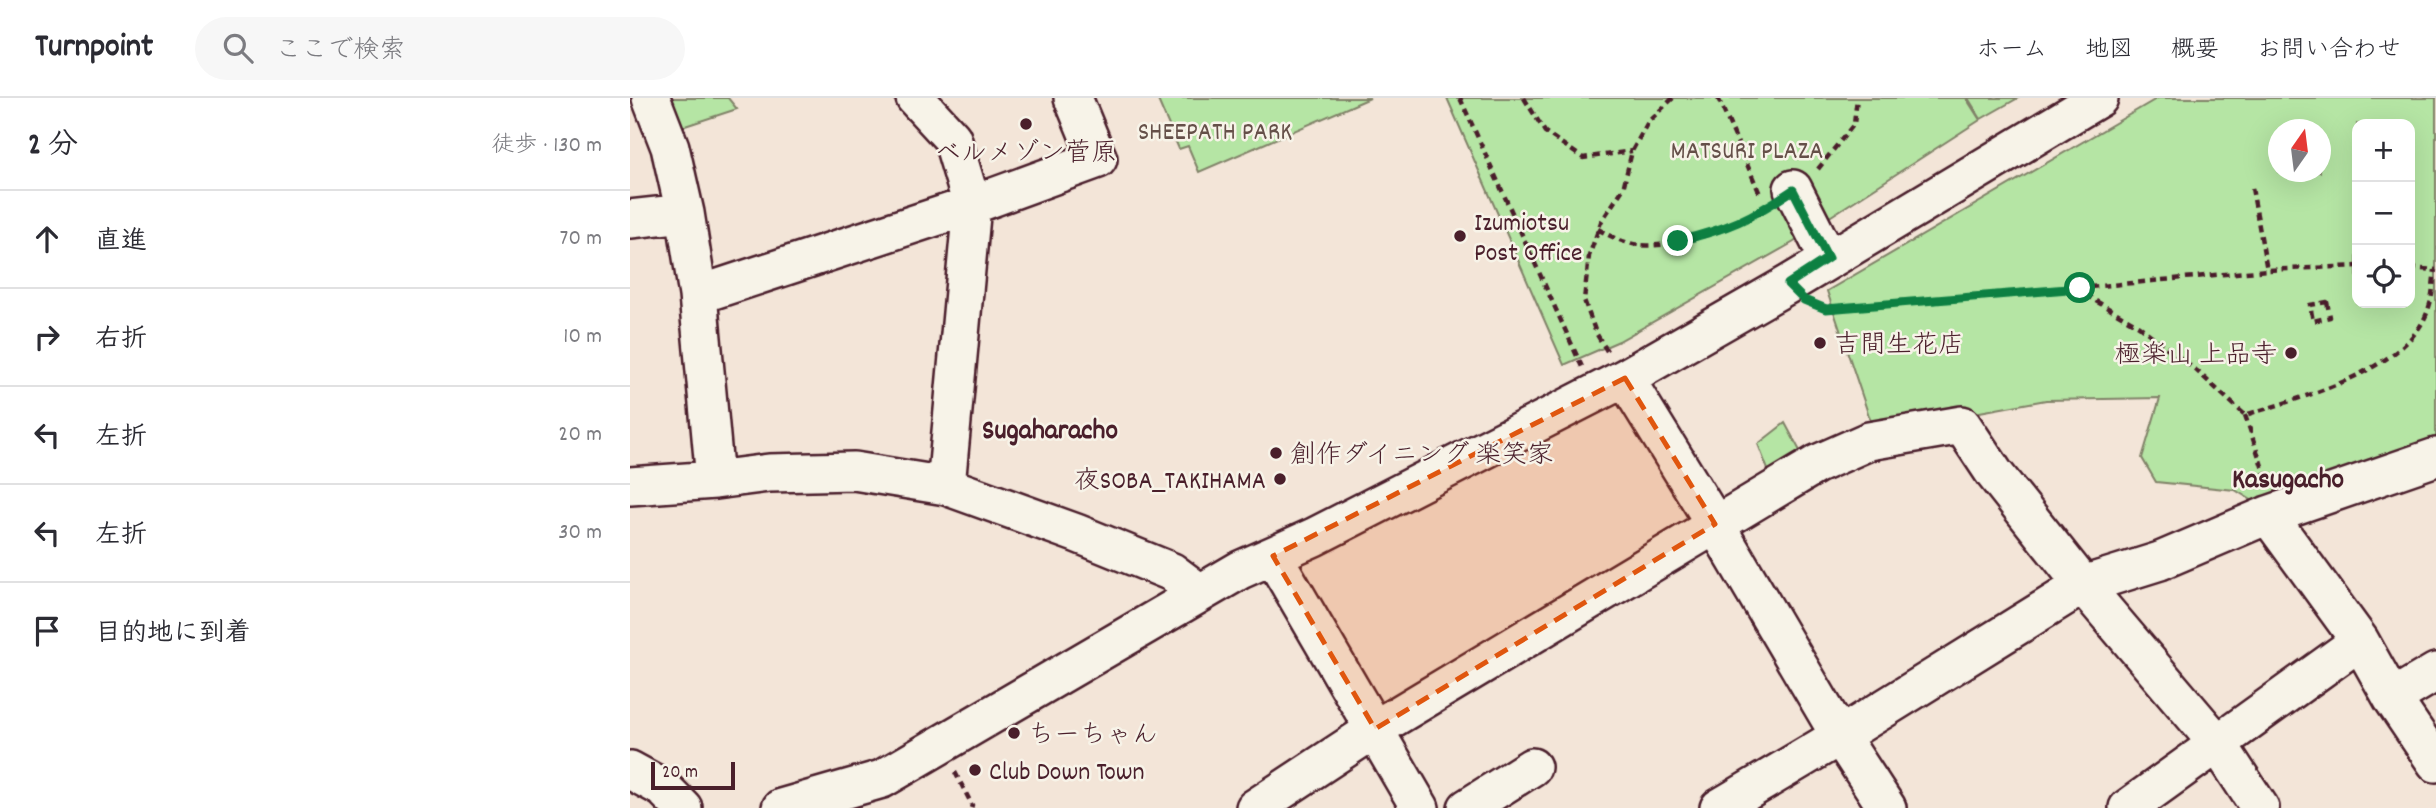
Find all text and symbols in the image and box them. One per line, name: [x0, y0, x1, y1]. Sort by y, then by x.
search box: [195, 17, 685, 80]
text: Turnpoint: [35, 25, 153, 72]
icon: search: [219, 29, 257, 67]
text: ここで検索: [275, 33, 405, 70]
text: ホーム: [1976, 34, 2047, 68]
text: 地図: [2085, 34, 2133, 68]
text: 概要: [2171, 34, 2219, 68]
text: お問い合わせ: [2257, 34, 2401, 68]
park label: SHEEPATH PARK: [1138, 115, 1292, 152]
marker: ベルメゾン菅原: [1018, 116, 1034, 132]
north arrow: [2268, 119, 2331, 182]
map controls: [2352, 119, 2415, 308]
button: +: [2352, 119, 2415, 182]
text: 2 分: [28, 126, 78, 169]
text: 徒歩 · 130 m: [491, 130, 602, 163]
park label: MATSURI PLAZA: [1671, 134, 1823, 171]
place label: ベルメゾン菅原: [935, 136, 1117, 173]
button: −: [2352, 182, 2415, 245]
place label: Izumiotsu Post Office: [1474, 206, 1582, 273]
icon: ahead: [28, 220, 66, 258]
text: 70 m: [560, 223, 602, 256]
text: 直進: [95, 224, 147, 261]
route end: [1662, 225, 1693, 256]
marker: Izumiotsu Post Office: [1452, 228, 1468, 244]
button: locate: [2352, 245, 2415, 308]
route start: [2064, 272, 2095, 303]
icon: right: [28, 318, 66, 356]
text: 10 m: [563, 321, 602, 354]
text: 右折: [95, 322, 147, 359]
place label: 吉間生花店: [1834, 328, 1964, 365]
marker: 吉間生花店: [1812, 335, 1828, 351]
place label: 極楽山 上品寺: [2115, 338, 2277, 375]
marker: 極楽山 上品寺: [2283, 345, 2299, 361]
district label: Sugaharacho: [982, 413, 1118, 453]
icon: left: [28, 416, 66, 454]
text: 20 m: [558, 419, 602, 452]
text: 左折: [95, 420, 147, 457]
place label: 創作ダイニング 楽笑家: [1290, 438, 1553, 475]
marker: 創作ダイニング 楽笑家: [1268, 445, 1284, 461]
district label: Kasugacho: [2232, 462, 2344, 502]
place label: 夜SOBA_TAKIHAMA: [1074, 464, 1266, 501]
marker: 夜SOBA_TAKIHAMA: [1272, 471, 1288, 487]
icon: left: [28, 514, 66, 552]
text: 30 m: [558, 517, 602, 550]
text: 左折: [95, 518, 147, 555]
icon: arrive: [28, 612, 66, 650]
text: 目的地に到着: [95, 616, 251, 653]
place label: ちーちゃん: [1028, 718, 1158, 755]
marker: ちーちゃん: [1006, 725, 1022, 741]
place label: Club Down Town: [989, 755, 1145, 792]
scale bar: [651, 759, 735, 791]
text: 20 m: [662, 760, 698, 787]
marker: Club Down Town: [967, 762, 983, 778]

